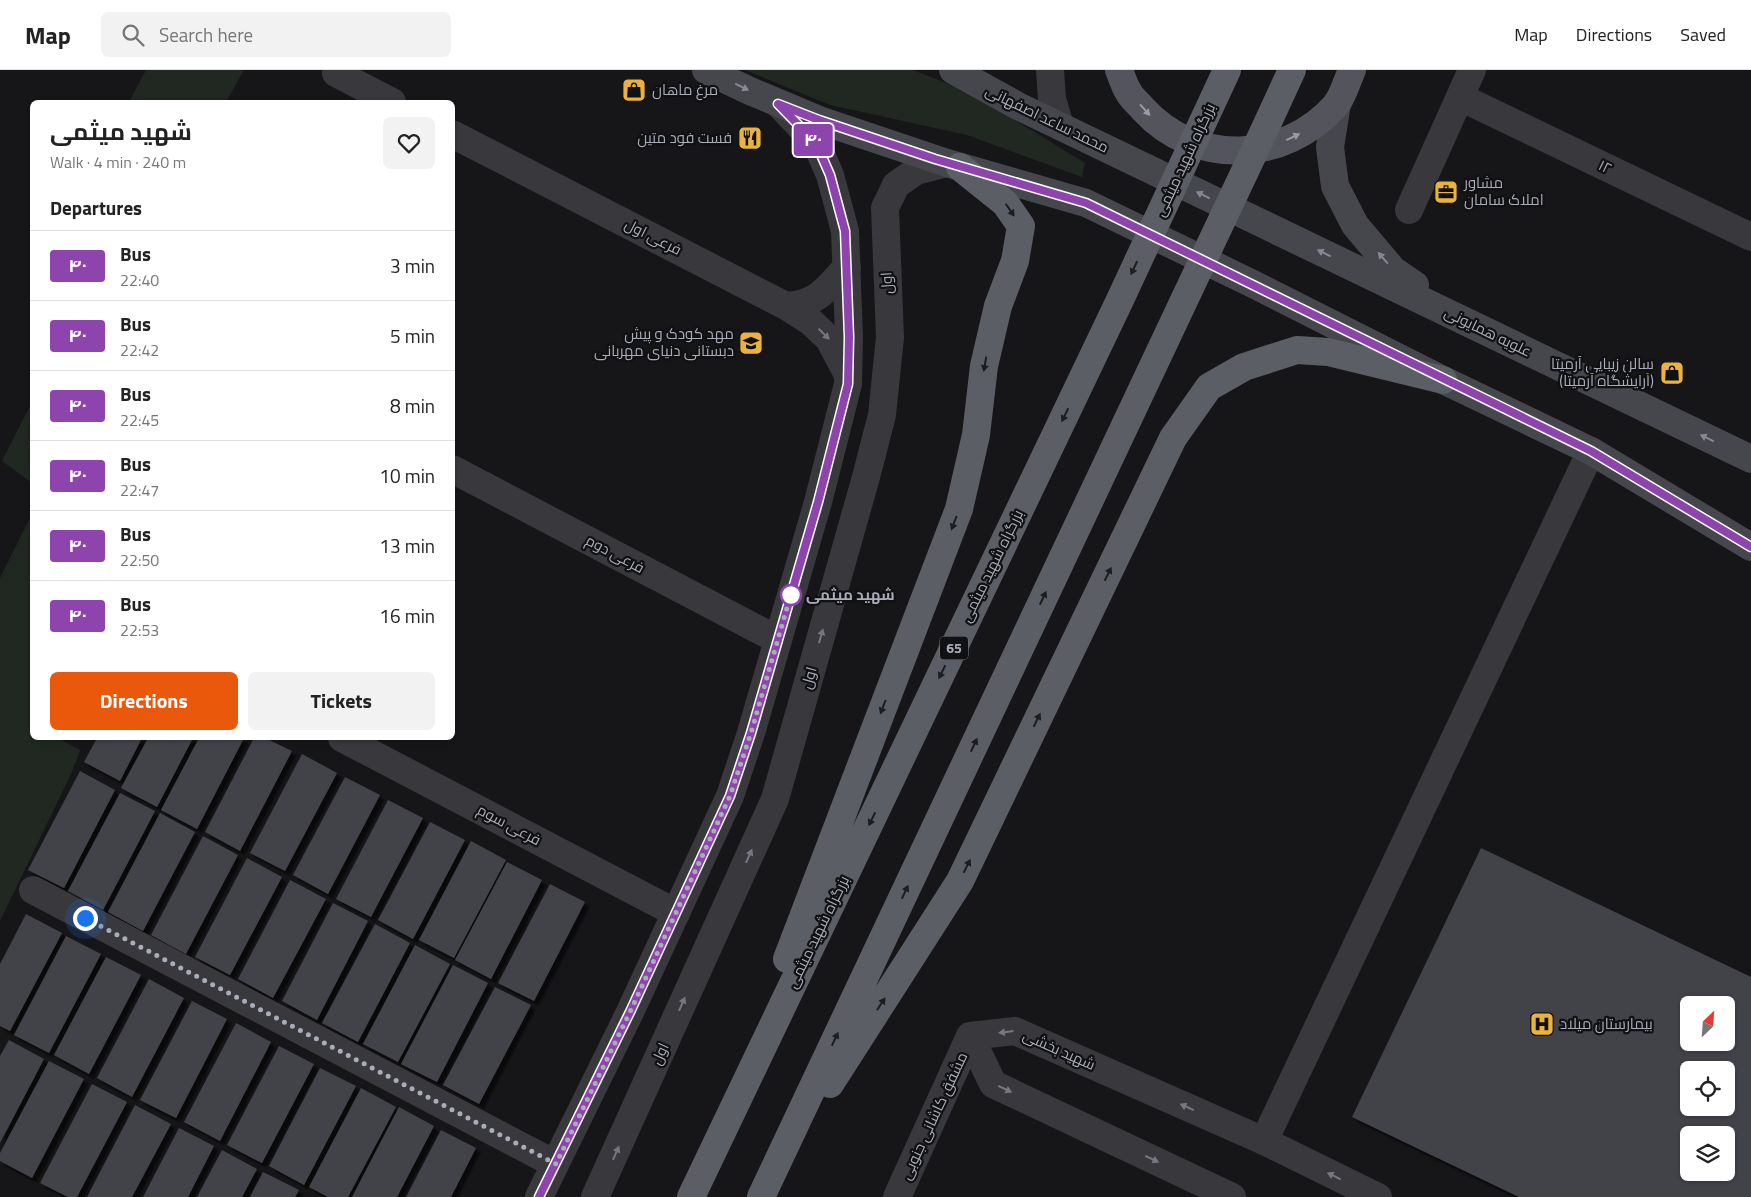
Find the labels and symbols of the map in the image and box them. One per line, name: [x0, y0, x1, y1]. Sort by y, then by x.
shop icon: مرغ ماهان: [621, 77, 647, 103]
place label: مرغ ماهان: [652, 78, 718, 101]
street label: محمد ساعد اصفهانی: [982, 79, 1113, 158]
one-way arrow: [735, 84, 749, 92]
street label: بزرگراه شهید میثمی: [1148, 99, 1221, 220]
one-way arrow: [1139, 104, 1150, 117]
line badge: ۴۰: [790, 124, 836, 156]
restaurant icon: فست فود متین: [737, 125, 763, 151]
place label: فست فود متین: [637, 126, 732, 149]
one-way arrow: [1286, 133, 1300, 141]
street label: ۱۲: [1595, 153, 1616, 180]
place label: مشاور املاک سامان: [1463, 171, 1544, 211]
office icon: مشاور املاک سامان: [1433, 179, 1459, 205]
one-way arrow: [1196, 191, 1210, 199]
one-way arrow: [1005, 203, 1015, 217]
street label: فرعی اول: [621, 212, 686, 261]
one-way arrow: [1317, 249, 1331, 257]
one-way arrow: [1377, 251, 1388, 264]
one-way arrow: [1130, 261, 1139, 276]
street label: اول: [874, 271, 899, 295]
street label: علویه همایونی: [1441, 300, 1536, 363]
place label: مهد کودک و پیش دبستانی دنیای‌ مهربانی: [594, 322, 734, 362]
one-way arrow: [817, 328, 829, 340]
school or university icon: مهد کودک و پیش دبستانی دنیای‌ مهربانی: [738, 330, 764, 356]
place label: سالن زیبایی آرمیتا (آرایشگاه آرمیتا): [1551, 352, 1654, 392]
one-way arrow: [980, 356, 988, 372]
shop icon: سالن زیبایی آرمیتا (آرایشگاه آرمیتا): [1659, 360, 1685, 386]
one-way arrow: [1060, 408, 1068, 422]
one-way arrow: [1700, 433, 1714, 441]
street label: بزرگراه شهید میثمی: [954, 505, 1029, 626]
one-way arrow: [950, 516, 958, 531]
street label: فرعی دوم: [582, 528, 649, 579]
one-way arrow: [1104, 566, 1112, 581]
place label: شهید میثمی: [806, 583, 895, 606]
marker: شهید میثمی: [780, 584, 802, 606]
one-way arrow: [1039, 591, 1047, 605]
one-way arrow: [817, 628, 825, 643]
road number: 65: [940, 636, 968, 660]
street label: اول: [794, 664, 823, 692]
one-way arrow: [938, 665, 946, 680]
one-way arrow: [879, 700, 886, 715]
one-way arrow: [1034, 713, 1042, 727]
one-way arrow: [970, 738, 978, 752]
street label: فرعی سوم: [473, 798, 545, 851]
one-way arrow: [868, 812, 876, 826]
one-way arrow: [745, 849, 753, 863]
one-way arrow: [963, 859, 971, 874]
street label: بزرگراه شهید میثمی: [780, 871, 855, 992]
one-way arrow: [901, 885, 909, 899]
your location: [73, 906, 98, 931]
north arrow: [1680, 996, 1735, 1051]
one-way arrow: [678, 997, 687, 1012]
one-way arrow: [876, 998, 886, 1011]
hospital icon: بیمارستان میلاد: [1529, 1011, 1555, 1037]
place label: بیمارستان میلاد: [1560, 1012, 1653, 1035]
street label: شهید بخشی: [1019, 1023, 1099, 1076]
one-way arrow: [998, 1028, 1014, 1036]
one-way arrow: [832, 1032, 840, 1046]
street label: اول: [645, 1039, 675, 1069]
street label: مشفق کاشانی جنوبی: [894, 1048, 973, 1184]
one-way arrow: [998, 1086, 1012, 1094]
one-way arrow: [1180, 1103, 1194, 1111]
one-way arrow: [612, 1146, 620, 1160]
one-way arrow: [1145, 1155, 1159, 1163]
one-way arrow: [1327, 1172, 1342, 1180]

